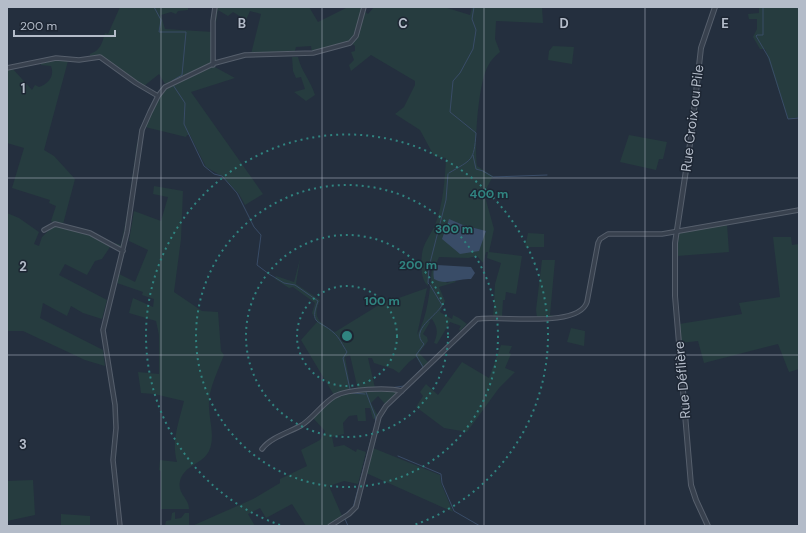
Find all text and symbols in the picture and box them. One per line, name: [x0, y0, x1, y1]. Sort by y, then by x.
scale bar: [14, 12, 115, 38]
text: B: [238, 15, 246, 32]
text: C: [398, 15, 408, 32]
text: D: [559, 15, 569, 32]
text: E: [721, 15, 729, 32]
text: 200 m: [20, 18, 57, 34]
street label: Rue Croix ou Pile: [676, 63, 708, 173]
text: 1: [21, 80, 25, 97]
text: 400 m: [470, 186, 508, 202]
text: 300 m: [435, 221, 473, 237]
text: 200 m: [399, 257, 437, 273]
text: 2: [19, 258, 27, 275]
text: 100 m: [364, 293, 400, 309]
centre of rings: [340, 329, 354, 343]
street label: Rue Déflière: [670, 340, 694, 419]
text: 3: [19, 436, 27, 453]

